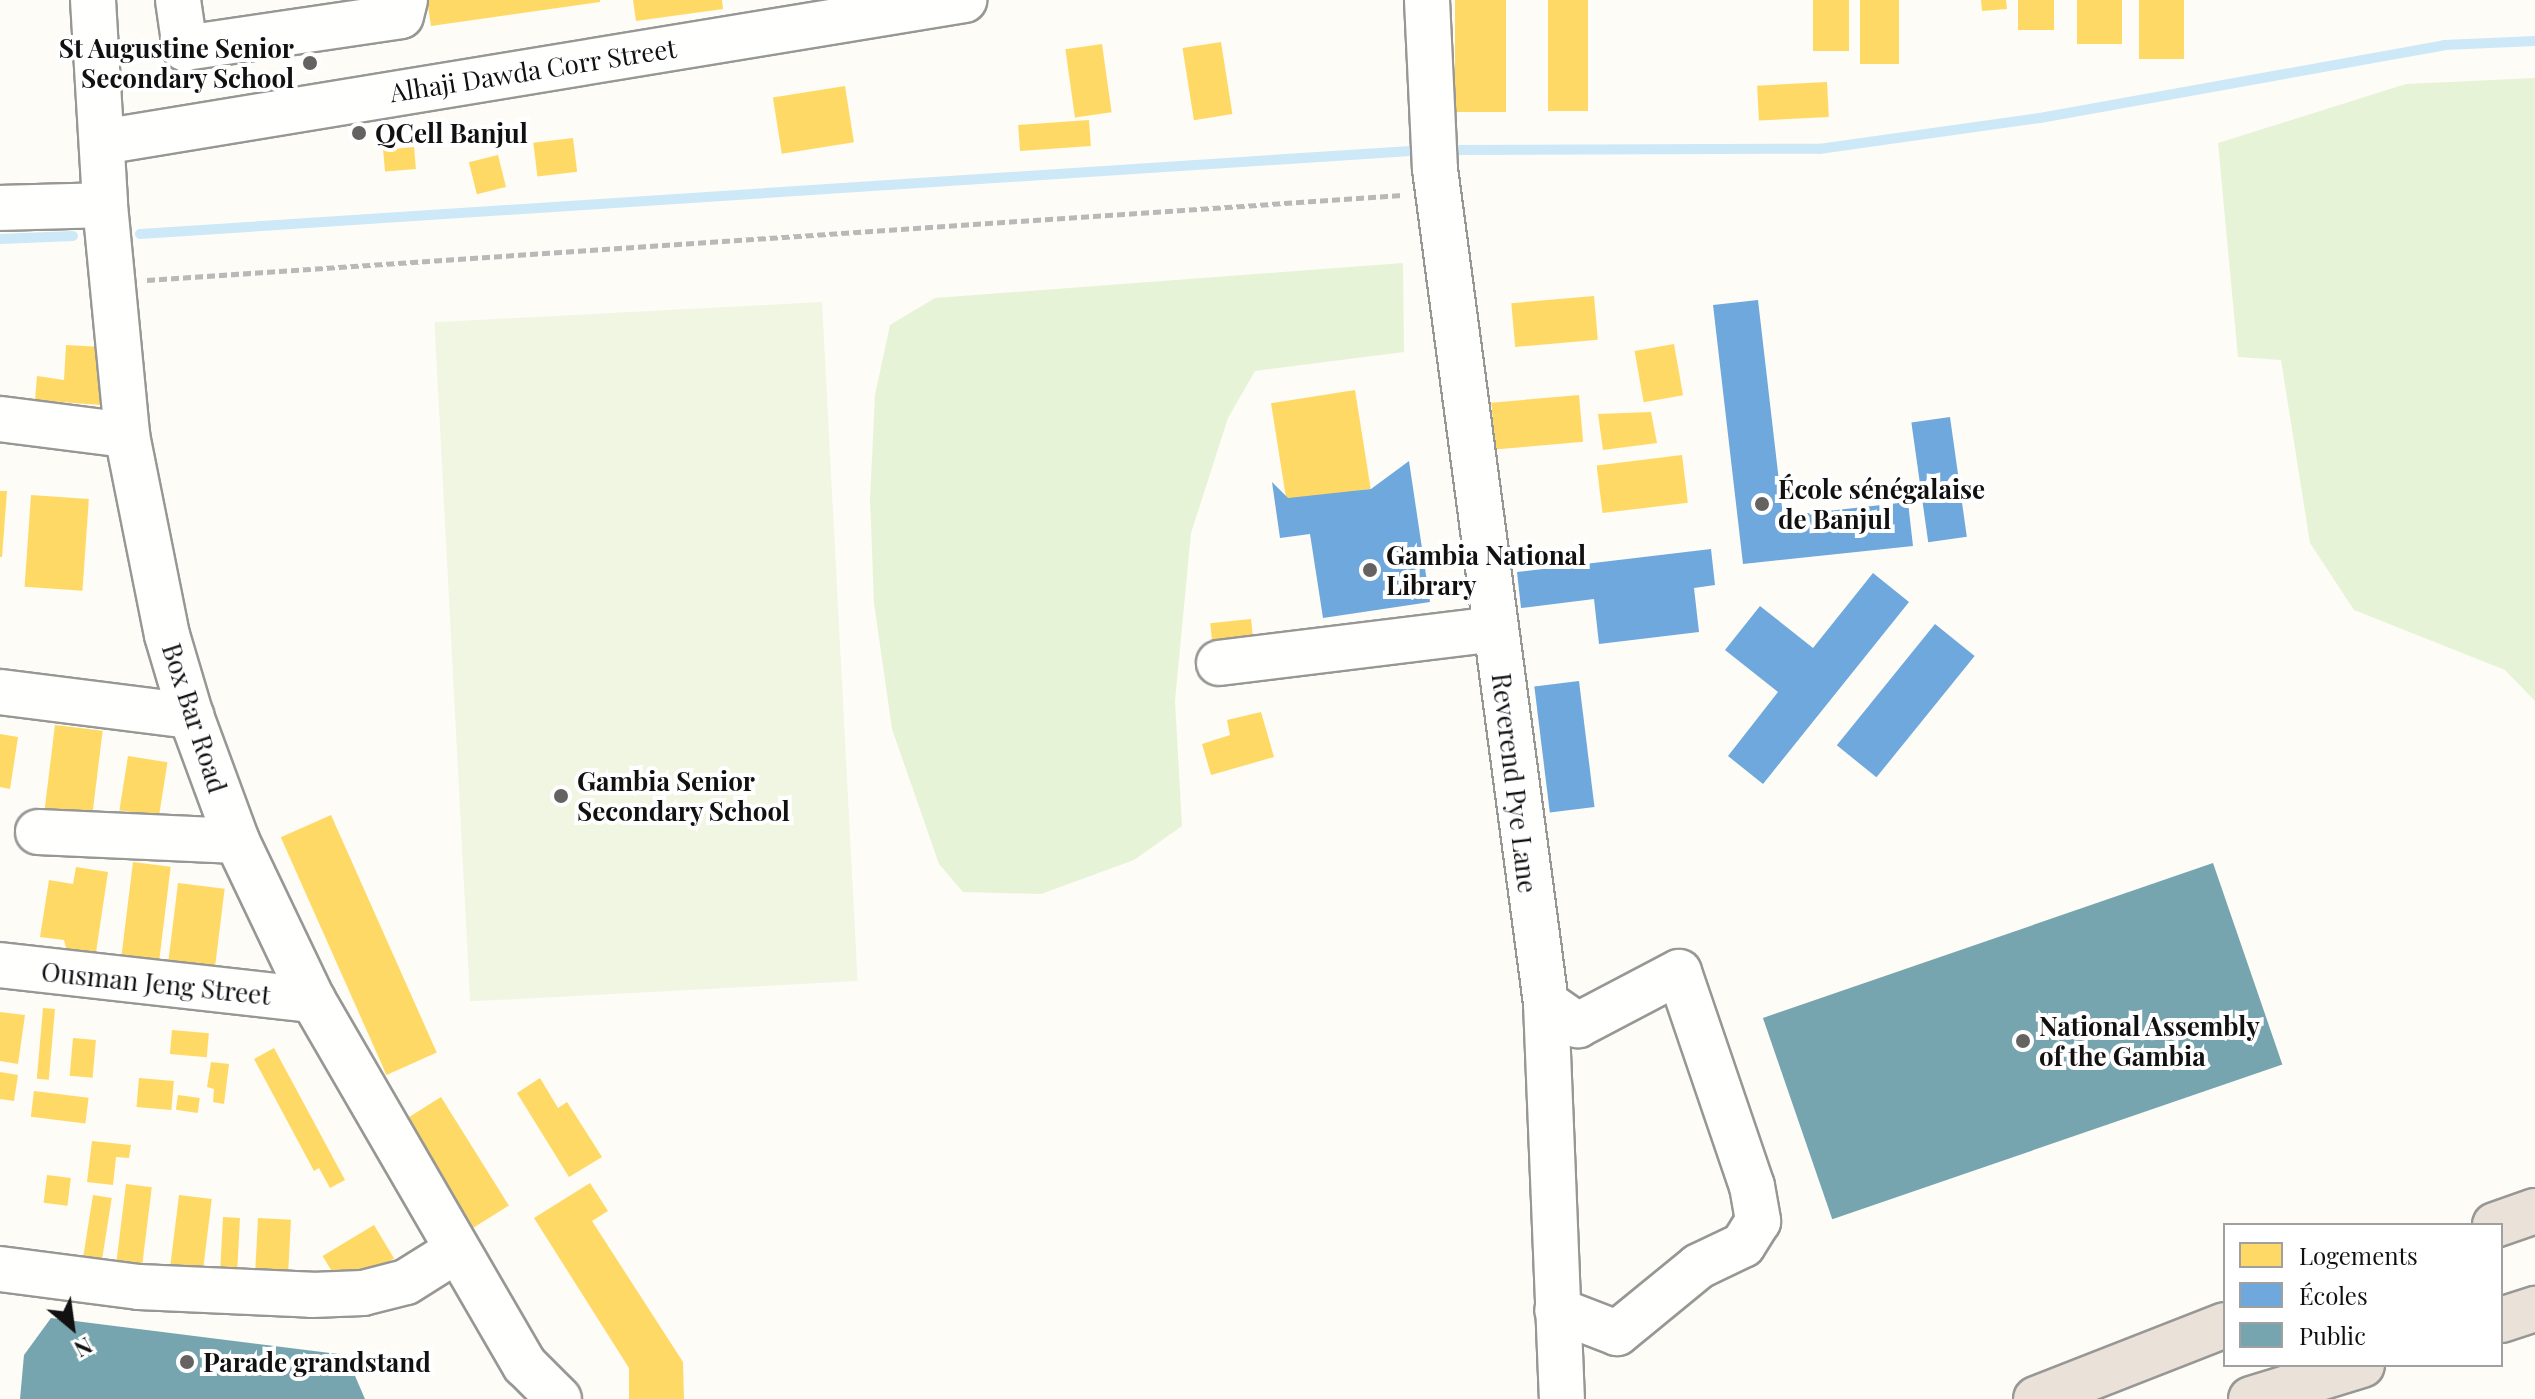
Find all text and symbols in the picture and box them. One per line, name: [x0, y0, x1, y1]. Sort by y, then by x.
place label: St Augustine Senior Secondary School: [58, 32, 294, 94]
street label: Alhaji Dawda Corr Street: [387, 32, 679, 108]
marker: St Augustine Senior Secondary School: [301, 54, 319, 72]
place label: QCell Banjul: [375, 117, 528, 149]
marker: QCell Banjul: [350, 124, 368, 142]
place label: École sénégalaise de Banjul: [1778, 473, 1985, 534]
marker: École sénégalaise de Banjul: [1753, 495, 1771, 513]
place label: Gambia National Library: [1386, 539, 1586, 600]
marker: Gambia National Library: [1361, 561, 1379, 579]
street label: Box Bar Road: [156, 639, 234, 797]
street label: Reverend Pye Lane: [1486, 671, 1544, 895]
place label: Gambia Senior Secondary School: [577, 765, 791, 826]
marker: Gambia Senior Secondary School: [552, 787, 570, 805]
street label: Ousman Jeng Street: [40, 955, 272, 1011]
place label: National Assembly of the Gambia: [2039, 1010, 2261, 1072]
marker: National Assembly of the Gambia: [2014, 1032, 2032, 1050]
legend: [2223, 1223, 2503, 1367]
text: Logements: [2299, 1239, 2418, 1271]
text: Écoles: [2299, 1279, 2368, 1311]
north arrow: [32, 1287, 112, 1367]
text: Public: [2299, 1319, 2366, 1351]
text: N: [69, 1331, 98, 1365]
place label: Parade grandstand: [203, 1346, 431, 1378]
marker: Parade grandstand: [178, 1353, 196, 1371]

